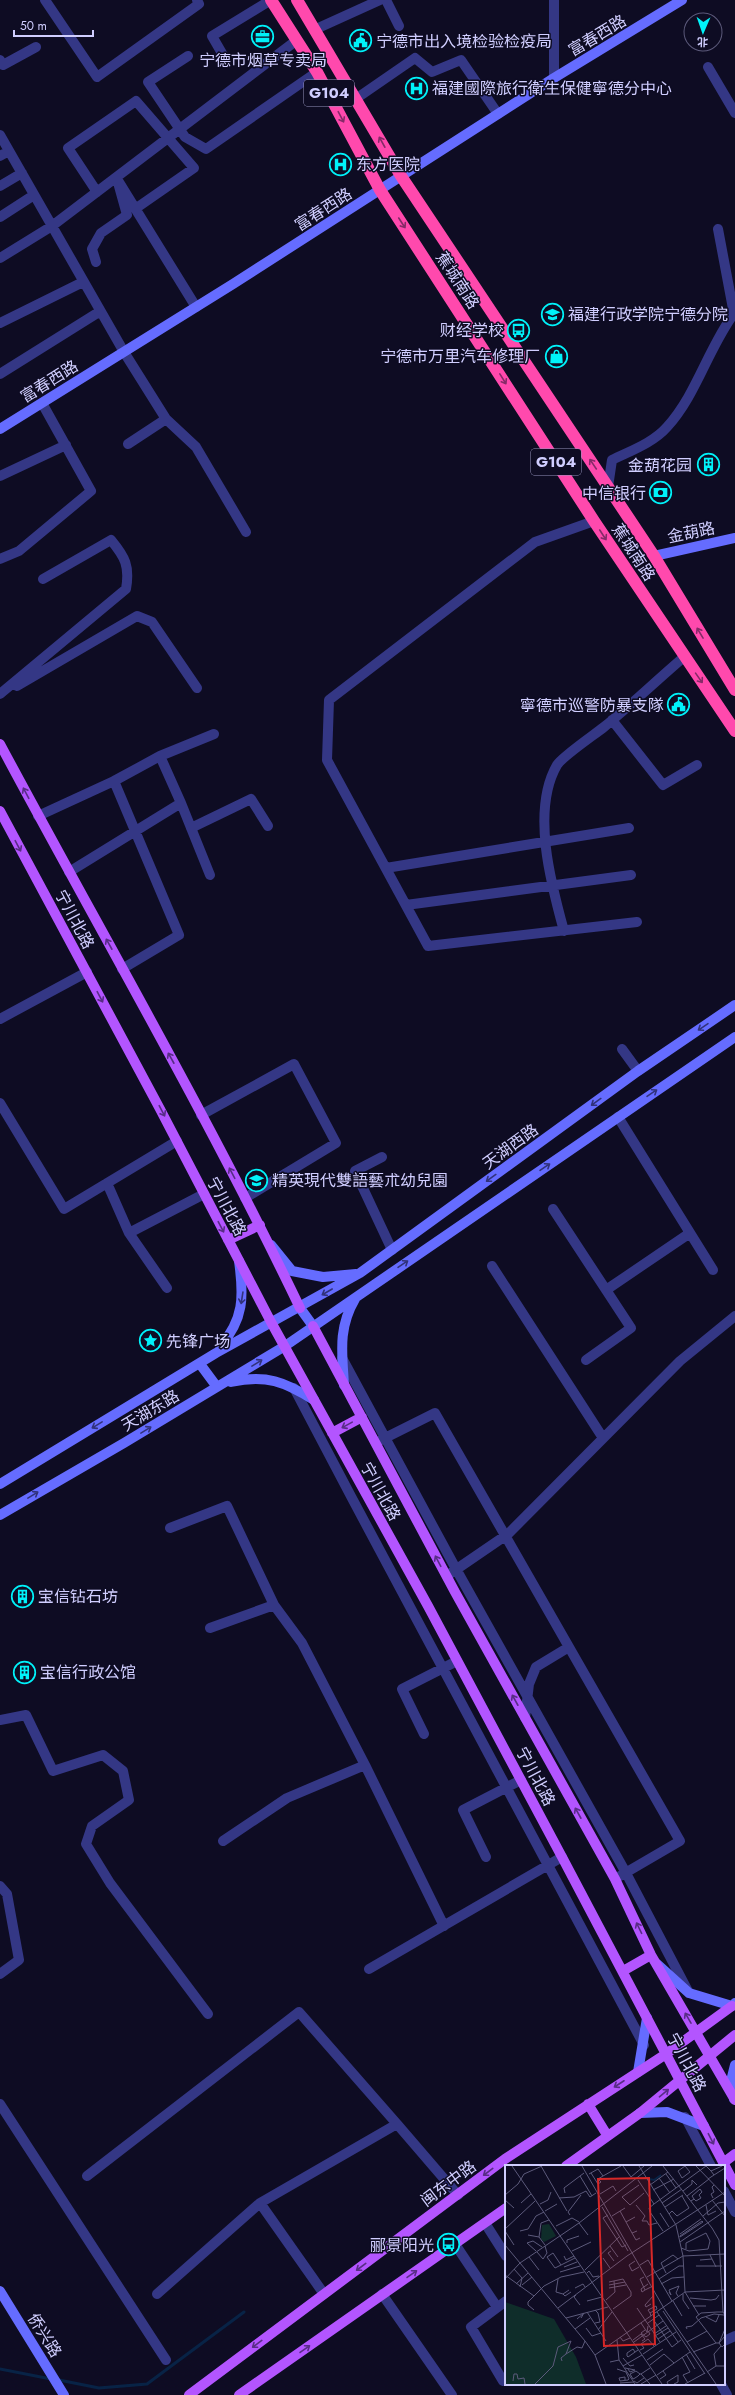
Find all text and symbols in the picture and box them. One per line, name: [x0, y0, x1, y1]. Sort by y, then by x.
street label: 富春西路: [564, 9, 631, 62]
scale bar: [14, 12, 93, 38]
north arrow: [683, 12, 723, 52]
text: 50 m: [20, 17, 47, 35]
office icon: 宁德市烟草专卖局: [250, 23, 276, 49]
public building icon: 宁德市出入境检验检疫局: [348, 28, 374, 54]
place label: 宁德市出入境检验检疫局: [376, 30, 552, 53]
text: 北: [697, 34, 708, 50]
place label: 宁德市烟草专卖局: [199, 49, 327, 72]
hospital icon: 福建國際旅行衛生保健寧德分中心: [403, 75, 429, 101]
place label: 福建國際旅行衛生保健寧德分中心: [432, 77, 672, 100]
road number: G104: [304, 80, 354, 106]
one-way arrow: [338, 111, 346, 123]
one-way arrow: [377, 136, 385, 148]
hospital icon: 东方医院: [327, 151, 353, 177]
place label: 东方医院: [356, 153, 420, 176]
street label: 富春西路: [290, 182, 356, 236]
one-way arrow: [398, 217, 406, 229]
street label: 蕉城南路: [431, 247, 485, 313]
school or university icon: 福建行政学院宁德分院: [539, 301, 565, 327]
place label: 福建行政学院宁德分院: [568, 303, 728, 326]
bus stop icon: 财经学校: [506, 317, 532, 343]
place label: 财经学校: [440, 319, 504, 342]
shop icon: 宁德市万里汽车修理厂: [543, 343, 569, 369]
place label: 宁德市万里汽车修理厂: [380, 345, 540, 368]
street label: 富春西路: [16, 355, 83, 408]
one-way arrow: [499, 373, 507, 384]
road number: G104: [531, 449, 581, 475]
building icon: 金葫花园: [695, 452, 721, 478]
place label: 金葫花园: [628, 454, 692, 477]
one-way arrow: [589, 459, 597, 470]
bank icon: 中信银行: [648, 480, 674, 506]
place label: 中信银行: [582, 482, 646, 505]
street label: 金葫路: [665, 516, 717, 549]
street label: 蕉城南路: [607, 519, 661, 585]
one-way arrow: [599, 530, 608, 541]
one-way arrow: [696, 627, 704, 639]
one-way arrow: [695, 673, 703, 684]
public building icon: 寧德市巡警防暴支隊: [666, 692, 692, 718]
place label: 寧德市巡警防暴支隊: [520, 694, 664, 717]
one-way arrow: [22, 787, 30, 799]
one-way arrow: [15, 840, 23, 852]
street label: 宁川北路: [49, 886, 100, 953]
one-way arrow: [104, 938, 112, 950]
one-way arrow: [97, 991, 105, 1003]
one-way arrow: [698, 1023, 709, 1031]
one-way arrow: [166, 1053, 174, 1065]
one-way arrow: [646, 1089, 657, 1097]
one-way arrow: [591, 1098, 602, 1106]
one-way arrow: [159, 1105, 166, 1117]
street label: 天湖西路: [478, 1118, 543, 1175]
one-way arrow: [539, 1163, 550, 1171]
one-way arrow: [228, 1167, 235, 1179]
school or university icon: 精英現代雙語藝朮幼兒園: [244, 1167, 270, 1193]
place label: 精英現代雙語藝朮幼兒園: [272, 1169, 448, 1192]
street label: 宁川北路: [201, 1173, 252, 1240]
one-way arrow: [486, 1174, 497, 1182]
one-way arrow: [218, 1221, 226, 1233]
one-way arrow: [397, 1260, 408, 1268]
one-way arrow: [321, 1289, 333, 1297]
one-way arrow: [238, 1291, 246, 1304]
place icon: 先锋广场: [138, 1328, 164, 1354]
place label: 先锋广场: [166, 1330, 230, 1353]
one-way arrow: [251, 1358, 263, 1366]
street label: 天湖东路: [117, 1384, 184, 1437]
one-way arrow: [91, 1422, 103, 1430]
one-way arrow: [341, 1422, 353, 1429]
one-way arrow: [140, 1425, 152, 1433]
street label: 宁川北路: [355, 1458, 406, 1525]
one-way arrow: [27, 1490, 39, 1498]
one-way arrow: [434, 1556, 442, 1568]
building icon: 宝信钻石坊: [9, 1583, 35, 1609]
place label: 宝信钻石坊: [38, 1585, 118, 1608]
building icon: 宝信行政公馆: [12, 1659, 38, 1685]
place label: 宝信行政公馆: [40, 1661, 136, 1684]
one-way arrow: [510, 1694, 518, 1706]
street label: 宁川北路: [510, 1743, 561, 1810]
one-way arrow: [574, 1807, 582, 1819]
one-way arrow: [635, 1923, 642, 1935]
one-way arrow: [683, 2012, 691, 2024]
street label: 宁川北路: [661, 2029, 712, 2096]
one-way arrow: [614, 2080, 625, 2088]
one-way arrow: [659, 2088, 670, 2097]
one-way arrow: [708, 2133, 715, 2145]
street label: 闽东中路: [416, 2155, 481, 2212]
inset map: [505, 2165, 725, 2385]
one-way arrow: [483, 2168, 494, 2176]
bus stop icon: 郦景阳光: [436, 2232, 462, 2258]
place label: 郦景阳光: [370, 2234, 434, 2257]
one-way arrow: [356, 2262, 367, 2271]
one-way arrow: [406, 2270, 417, 2278]
street label: 侨兴路: [22, 2309, 67, 2362]
one-way arrow: [252, 2340, 263, 2348]
one-way arrow: [299, 2345, 310, 2353]

